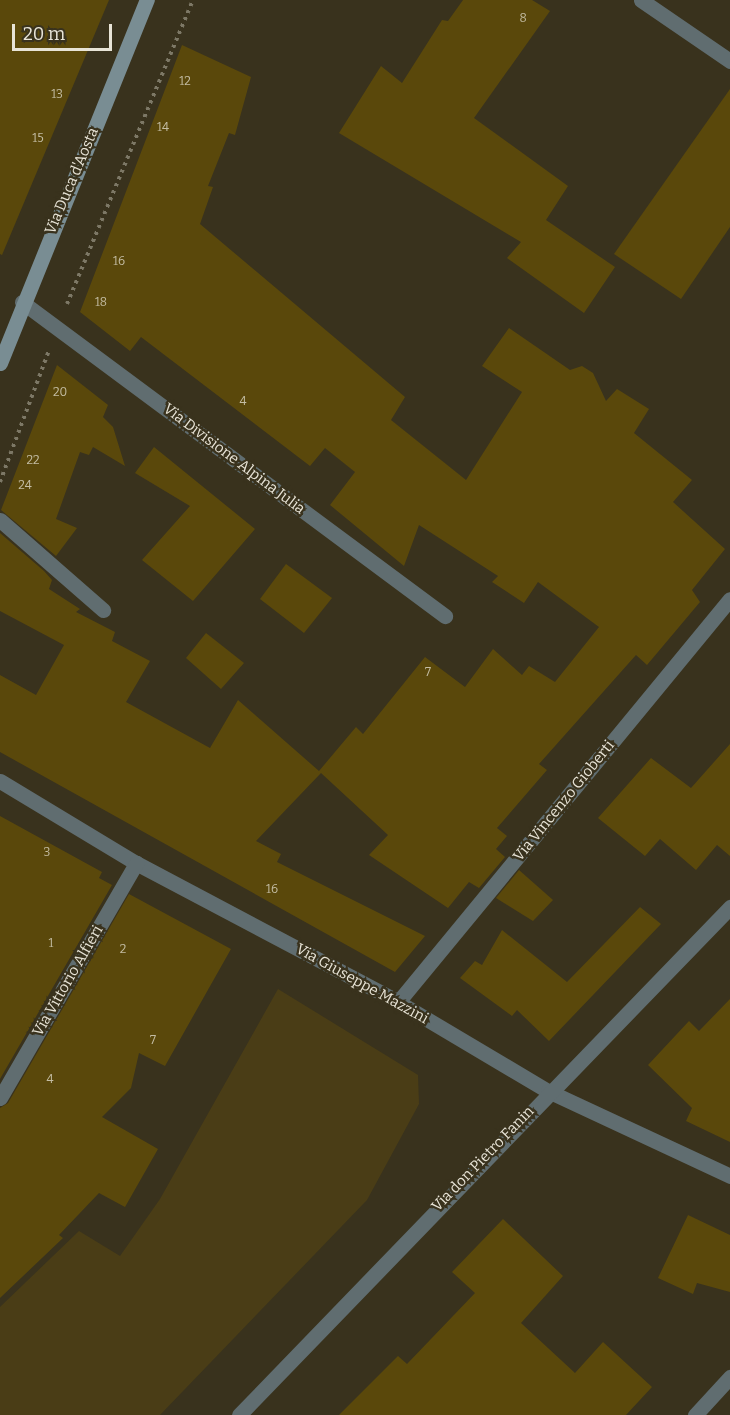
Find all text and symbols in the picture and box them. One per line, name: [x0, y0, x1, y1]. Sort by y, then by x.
scale bar: [15, 12, 116, 50]
house number: 8: [519, 12, 527, 26]
text: 20 m: [23, 23, 65, 45]
house number: 12: [179, 75, 191, 89]
house number: 13: [51, 88, 63, 102]
house number: 14: [157, 121, 169, 135]
street label: Via Duca d'Aosta: [41, 125, 103, 237]
house number: 15: [32, 132, 44, 146]
house number: 16: [113, 255, 125, 269]
house number: 18: [95, 296, 107, 310]
house number: 20: [53, 386, 67, 400]
house number: 4: [239, 395, 247, 409]
street label: Via Divisione Alpina Julia: [160, 400, 308, 518]
house number: 22: [26, 454, 40, 468]
house number: 24: [18, 479, 32, 493]
house number: 7: [425, 666, 431, 680]
street label: Via Vincenzo Gioberti: [510, 737, 618, 865]
house number: 3: [44, 846, 50, 860]
house number: 16: [266, 883, 278, 897]
street label: Via Vittorio Alfieri: [29, 922, 107, 1040]
house number: 1: [49, 937, 53, 951]
street label: Via Giuseppe Mazzini: [293, 940, 431, 1028]
house number: 2: [120, 943, 126, 957]
house number: 7: [150, 1034, 156, 1048]
house number: 4: [46, 1073, 54, 1087]
street label: Via don Pietro Fanin: [428, 1103, 538, 1215]

